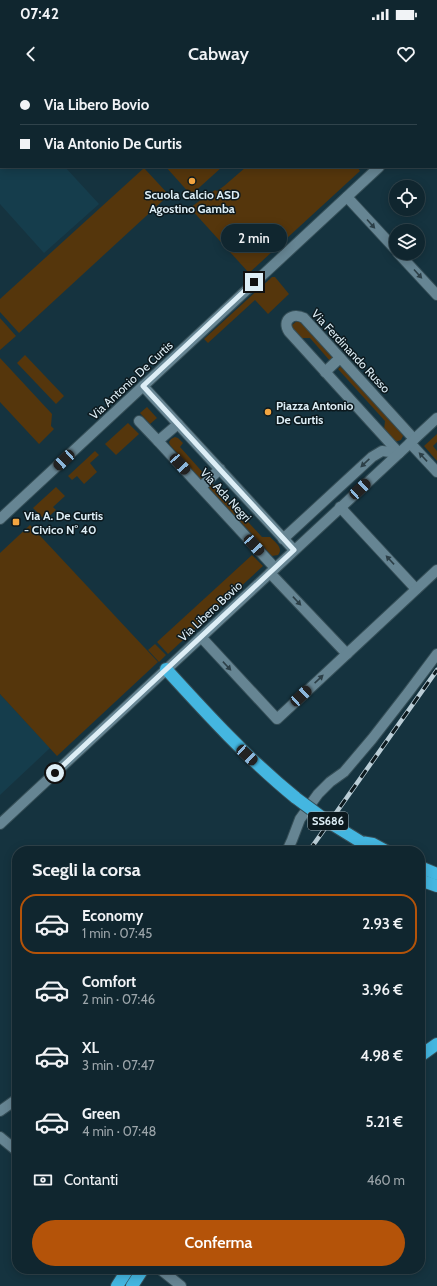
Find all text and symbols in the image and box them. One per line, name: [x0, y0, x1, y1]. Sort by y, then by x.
text: 07:42: [20, 5, 59, 23]
icon: back: [20, 43, 42, 65]
text: Cabway: [188, 43, 249, 65]
icon: heart: [395, 43, 417, 65]
text: Via Libero Bovio: [44, 96, 149, 114]
text: Via Antonio De Curtis: [44, 135, 182, 153]
marker: Scuola Calcio ASD Agostino Gamba: [187, 176, 197, 186]
map controls: [389, 180, 425, 260]
button: locate: [389, 180, 425, 216]
place label: Scuola Calcio ASD Agostino Gamba: [144, 187, 240, 216]
one-way arrow: [367, 218, 376, 229]
callout: 2 min: [221, 224, 287, 252]
button: layers: [389, 224, 425, 260]
text: 2 min: [238, 230, 270, 246]
one-way arrow: [413, 269, 422, 279]
route end: [245, 273, 263, 291]
street label: Via Ferdinando Russo: [308, 306, 394, 396]
street label: Via Antonio De Curtis: [86, 338, 176, 422]
place label: Piazza Antonio De Curtis: [276, 398, 353, 427]
marker: Piazza Antonio De Curtis: [263, 407, 273, 417]
car: [51, 447, 77, 473]
car: [168, 451, 192, 477]
one-way arrow: [419, 452, 428, 463]
one-way arrow: [359, 459, 370, 468]
street label: Via Ada Negri: [197, 465, 255, 525]
car: [347, 476, 373, 502]
place label: Via A. De Curtis - Civico N° 40: [24, 508, 103, 537]
marker: Via A. De Curtis - Civico N° 40: [11, 517, 21, 527]
car: [242, 532, 266, 558]
one-way arrow: [385, 555, 395, 565]
street label: Via Libero Bovio: [175, 577, 245, 644]
one-way arrow: [292, 596, 302, 606]
one-way arrow: [222, 661, 232, 671]
one-way arrow: [314, 675, 324, 684]
car: [288, 683, 314, 709]
car: [234, 742, 260, 768]
route start: [46, 764, 64, 782]
road number: SS686: [308, 812, 348, 830]
text: Scegli la corsa: [32, 859, 141, 881]
icon: car: [34, 906, 70, 942]
text: Economy: [82, 907, 143, 925]
text: 2.93 €: [362, 915, 403, 933]
text: 1 min · 07:45: [82, 925, 152, 941]
icon: car: [34, 972, 70, 1008]
text: Comfort: [82, 973, 136, 991]
text: 3.96 €: [362, 981, 403, 999]
text: 2 min · 07:46: [82, 991, 155, 1007]
icon: car: [34, 1038, 70, 1074]
text: XL: [82, 1039, 99, 1057]
text: 4.98 €: [360, 1047, 403, 1065]
text: 3 min · 07:47: [82, 1057, 155, 1073]
icon: car: [34, 1104, 70, 1140]
text: Green: [82, 1105, 120, 1123]
text: 5.21 €: [365, 1113, 403, 1131]
text: 4 min · 07:48: [82, 1123, 156, 1139]
icon: cash: [32, 1169, 54, 1191]
text: Contanti: [64, 1171, 118, 1189]
text: 460 m: [367, 1172, 405, 1188]
button: Conferma: [32, 1220, 405, 1266]

